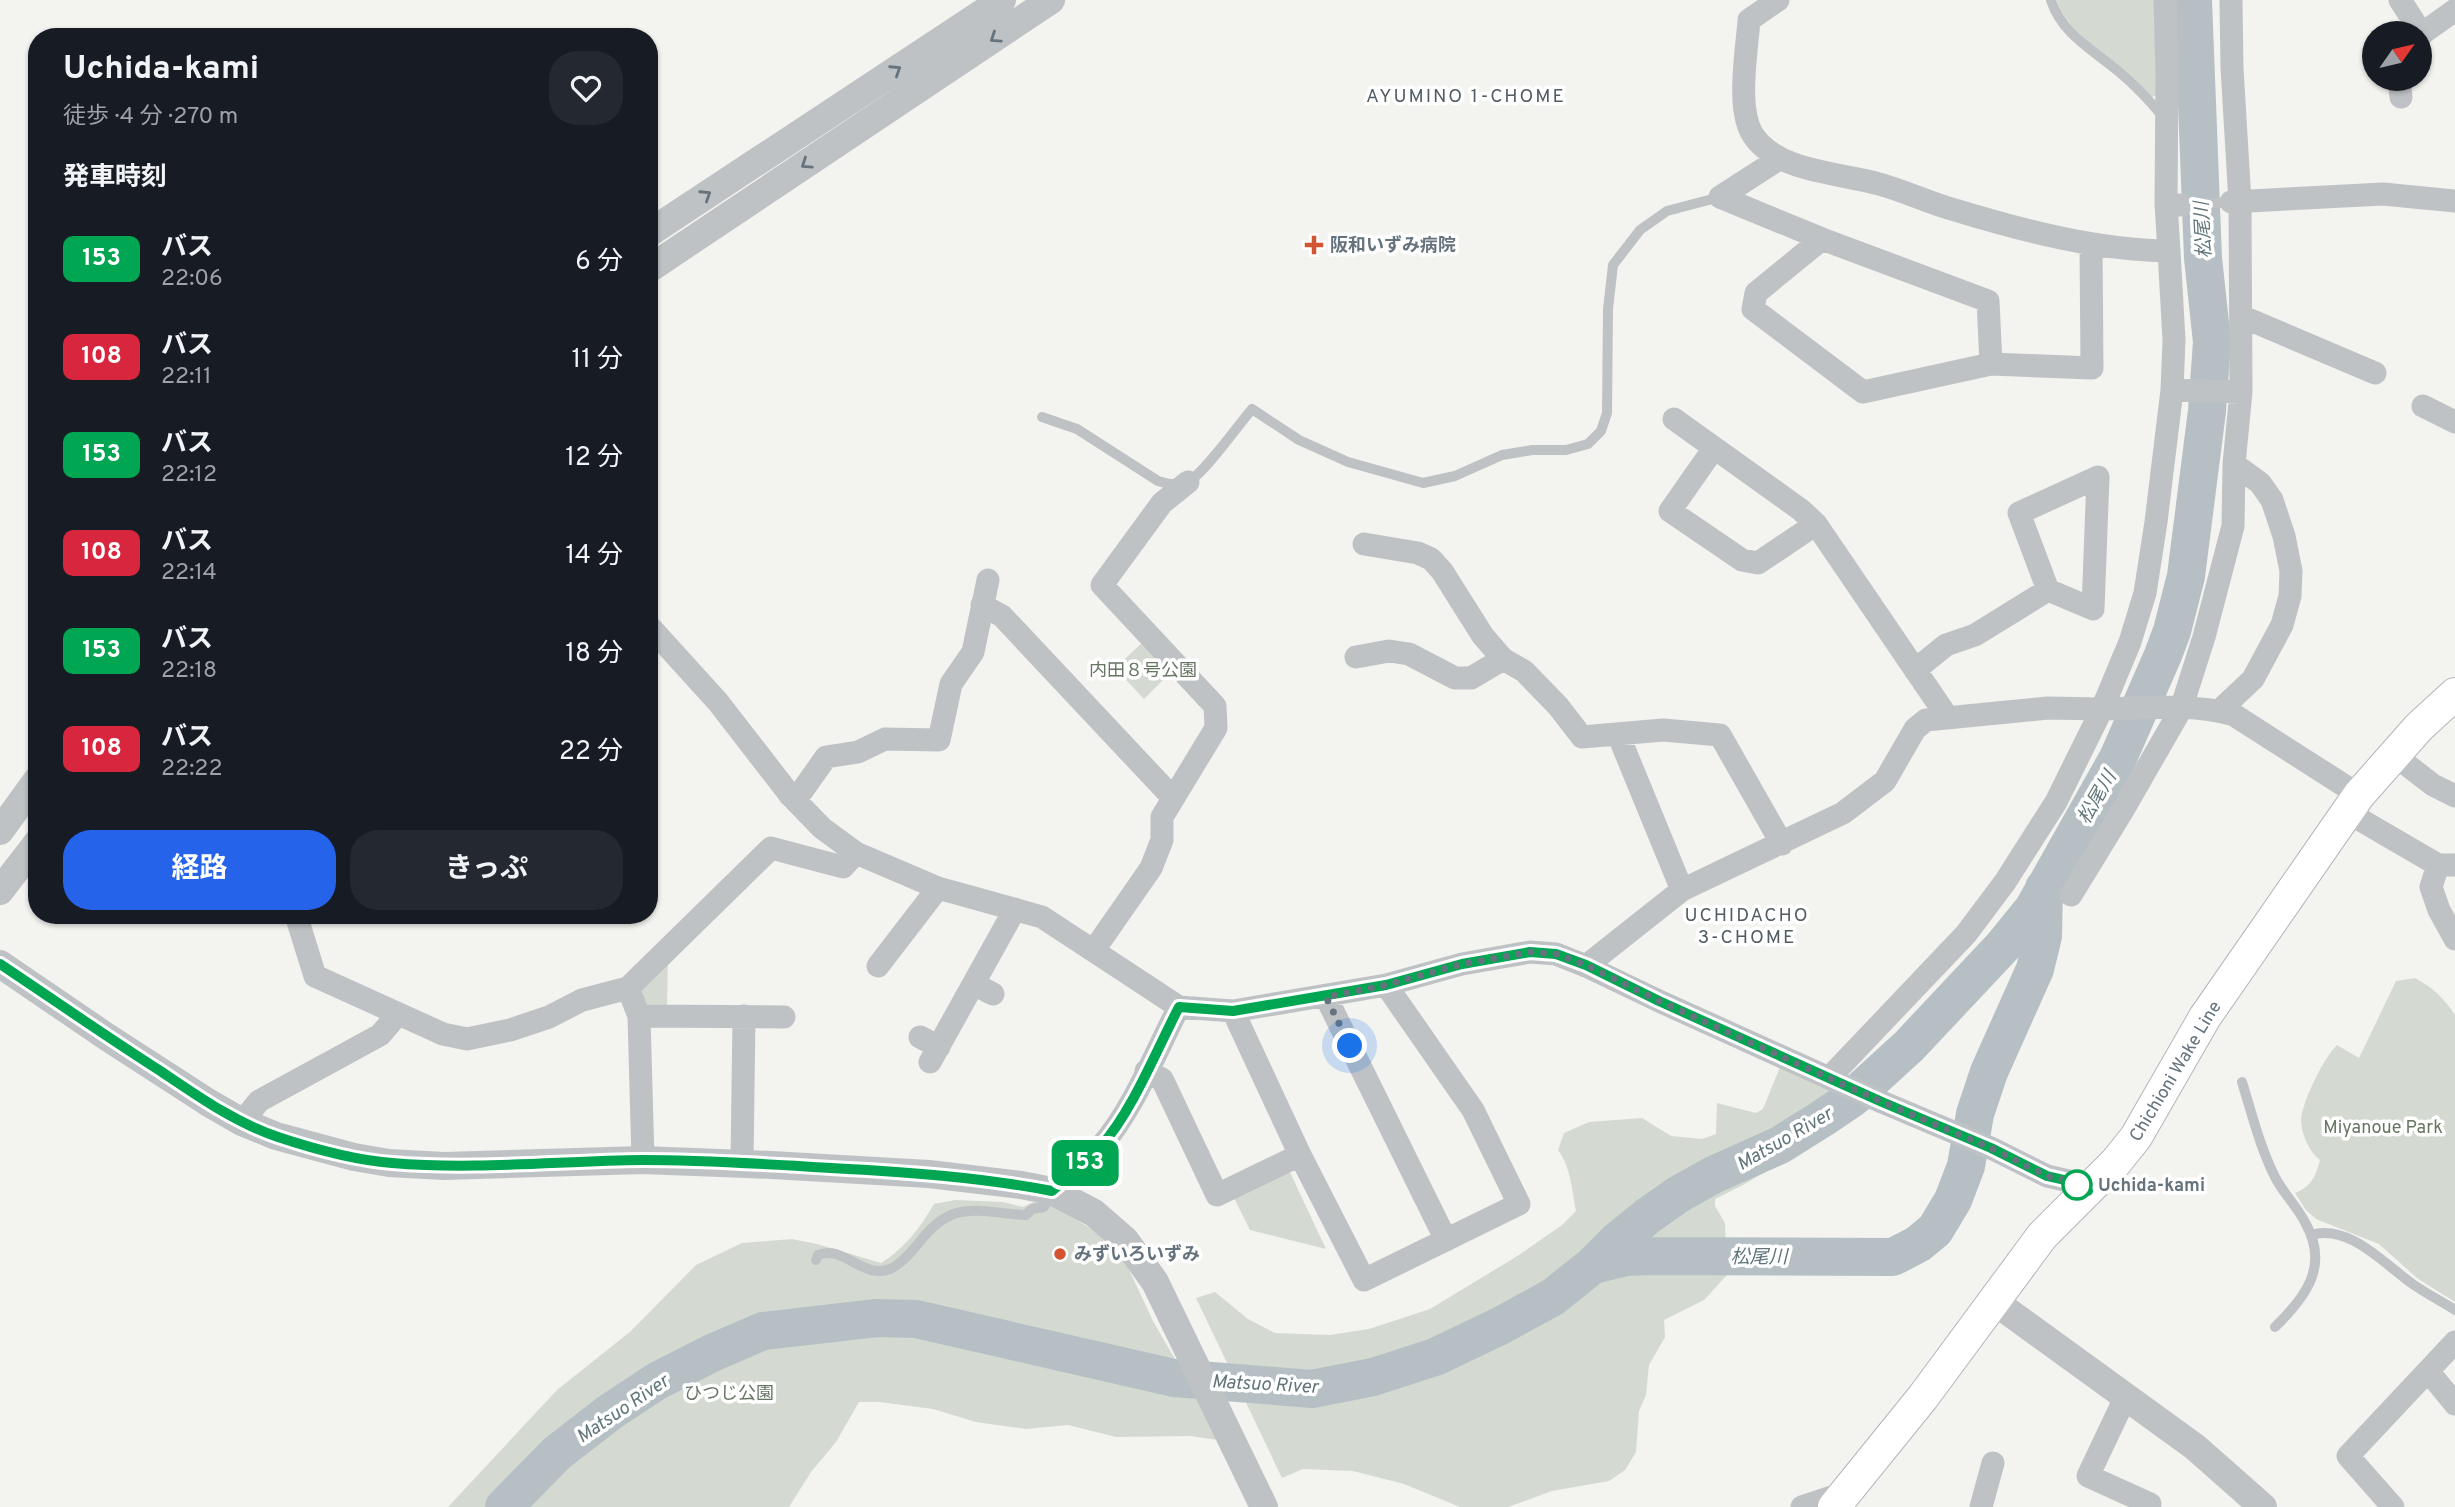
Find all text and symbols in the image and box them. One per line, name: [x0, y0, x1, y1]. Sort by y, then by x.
north arrow: [2362, 21, 2432, 91]
map controls: [2362, 21, 2432, 91]
one-way arrow: [989, 30, 1002, 43]
text: Uchida-kami: [63, 49, 259, 91]
button: heart: [549, 51, 623, 125]
one-way arrow: [888, 66, 901, 78]
district label: AYUMINO 1-CHOME: [1366, 85, 1566, 109]
text: 徒歩 · 4 分 · 270 m: [63, 103, 238, 132]
one-way arrow: [800, 156, 813, 169]
text: 発車時刻: [63, 162, 167, 195]
one-way arrow: [698, 191, 711, 203]
water label: 松尾川: [2190, 199, 2217, 259]
text: バス: [161, 232, 213, 265]
place label: 阪和いずみ病院: [1330, 234, 1456, 258]
marker: 阪和いずみ病院: [1304, 235, 1324, 255]
text: 153: [82, 244, 121, 274]
text: 6 分: [575, 246, 623, 279]
text: 22:06: [161, 265, 223, 294]
text: バス: [161, 330, 213, 363]
text: 108: [81, 342, 122, 372]
text: 11 分: [571, 344, 623, 377]
text: 22:11: [161, 363, 212, 392]
text: バス: [161, 428, 213, 461]
text: 153: [82, 440, 121, 470]
text: 12 分: [565, 442, 623, 475]
text: 22:12: [161, 461, 217, 490]
text: バス: [161, 526, 213, 559]
text: 108: [81, 538, 122, 568]
text: 14 分: [566, 540, 623, 573]
text: 22:14: [161, 559, 217, 588]
text: バス: [161, 624, 213, 657]
text: 153: [82, 636, 121, 666]
text: 18 分: [565, 638, 623, 671]
text: 22:18: [161, 657, 217, 686]
park label: 内田８号公園: [1089, 660, 1197, 683]
text: バス: [161, 722, 213, 755]
text: 108: [81, 734, 122, 764]
text: 22 分: [559, 736, 623, 769]
text: 22:22: [161, 755, 222, 784]
water label: 松尾川: [2073, 766, 2123, 829]
button: 経路: [63, 830, 336, 910]
button: きっぷ: [350, 830, 623, 910]
district label: UCHIDACHO 3-CHOME: [1684, 904, 1810, 950]
street label: Chichioni Wake Line: [2125, 997, 2227, 1146]
your location: [1332, 1028, 1367, 1063]
water label: Matsuo River: [1733, 1102, 1839, 1177]
park label: Miyanoue Park: [2323, 1117, 2443, 1140]
line badge: 153: [1045, 1140, 1125, 1186]
text: 153: [1066, 1148, 1104, 1178]
marker: Uchida-kami: [2062, 1170, 2092, 1200]
place label: Uchida-kami: [2098, 1175, 2205, 1198]
place label: みずいろいずみ: [1074, 1243, 1200, 1267]
marker: みずいろいずみ: [1052, 1246, 1068, 1262]
water label: 松尾川: [1730, 1246, 1789, 1270]
water label: Matsuo River: [572, 1369, 675, 1449]
water label: Matsuo River: [1211, 1370, 1320, 1400]
park label: ひつじ公園: [684, 1383, 774, 1406]

